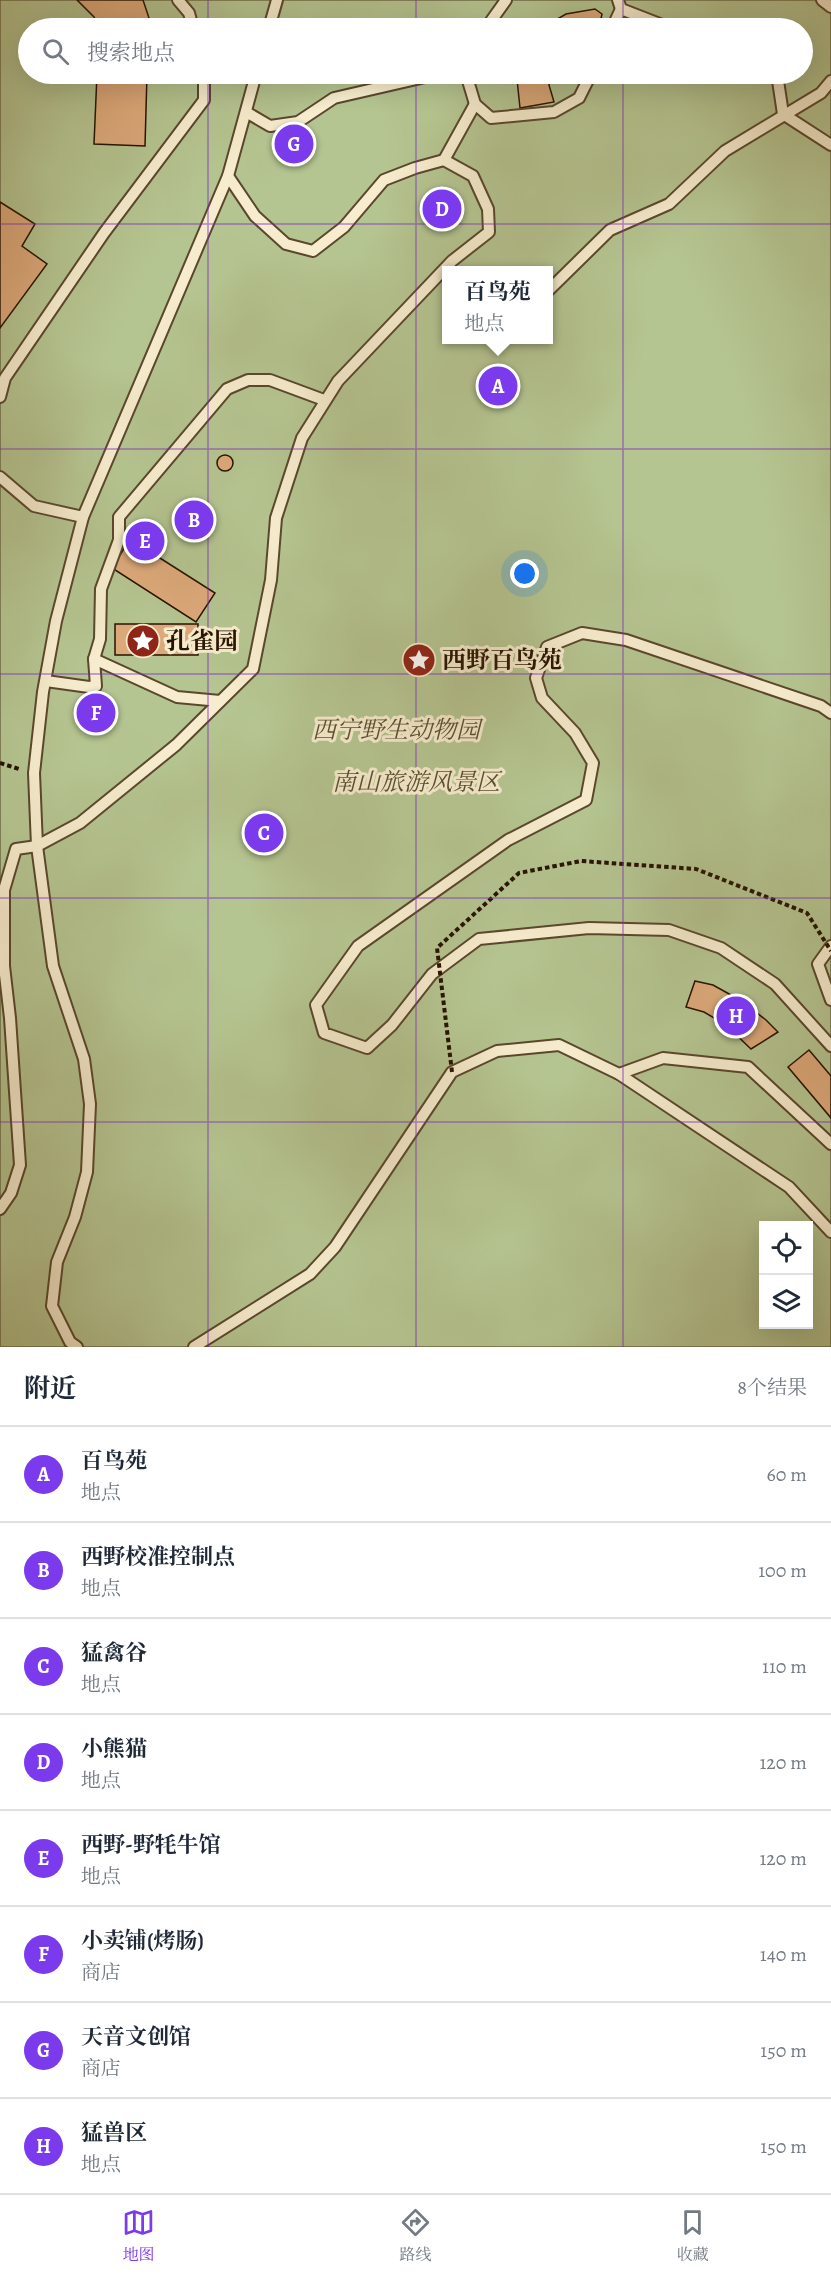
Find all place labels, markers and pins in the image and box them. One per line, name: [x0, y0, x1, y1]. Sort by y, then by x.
pin: G: [274, 122, 314, 166]
pin: D: [422, 186, 462, 232]
pin: A: [478, 364, 518, 408]
pin: B: [174, 498, 214, 542]
pin: E: [126, 518, 164, 564]
place icon: 孔雀园: [125, 623, 161, 659]
place label: 孔雀园: [166, 625, 238, 657]
place icon: 西野百鸟苑: [401, 642, 437, 678]
place label: 西野百鸟苑: [442, 644, 562, 676]
pin: F: [76, 690, 116, 736]
pin: C: [244, 810, 284, 856]
pin: H: [716, 994, 756, 1038]

